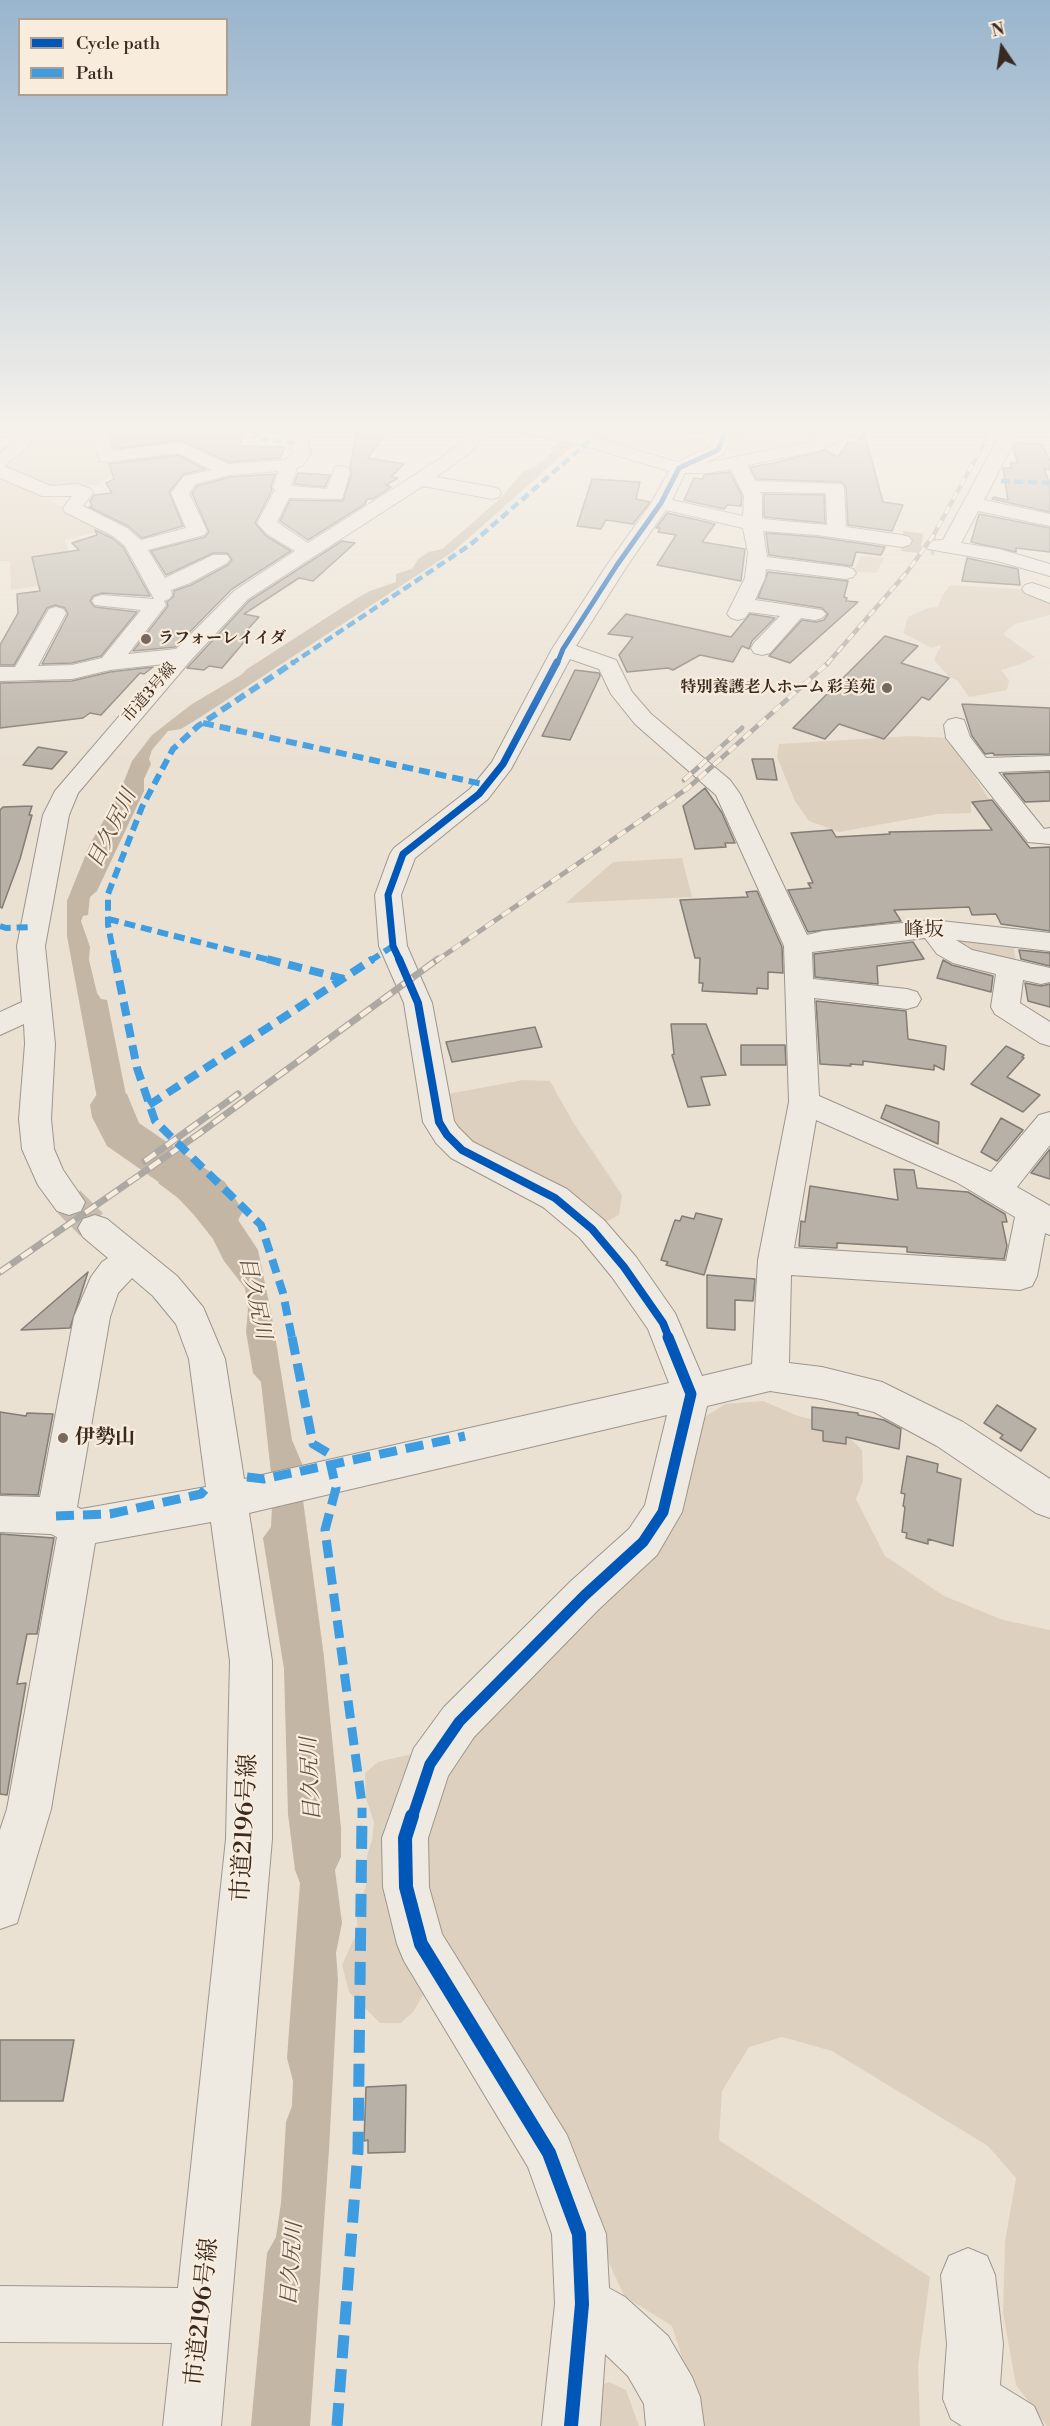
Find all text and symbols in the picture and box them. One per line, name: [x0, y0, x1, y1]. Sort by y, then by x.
legend: [18, 18, 228, 96]
north arrow: [972, 18, 1032, 78]
text: N: [990, 19, 1006, 42]
text: Cycle path: [76, 32, 160, 55]
text: Path: [76, 62, 114, 85]
place label: ラフォーレイイダ: [158, 629, 286, 649]
marker: ラフォーレイイダ: [139, 632, 153, 646]
street label: 市道3号線: [119, 659, 181, 727]
place label: 特別養護老人ホーム 彩美苑: [680, 678, 875, 698]
marker: 特別養護老人ホーム 彩美苑: [880, 681, 894, 695]
water label: 目久尻川: [83, 786, 143, 872]
street label: 峰坂: [904, 919, 944, 943]
water label: 目久尻川: [233, 1254, 275, 1342]
place label: 伊勢山: [75, 1426, 135, 1450]
marker: 伊勢山: [56, 1431, 70, 1445]
water label: 目久尻川: [297, 1736, 327, 1822]
street label: 市道2196号線: [228, 1753, 264, 1903]
water label: 目久尻川: [278, 2221, 308, 2307]
street label: 市道2196号線: [181, 2237, 225, 2387]

